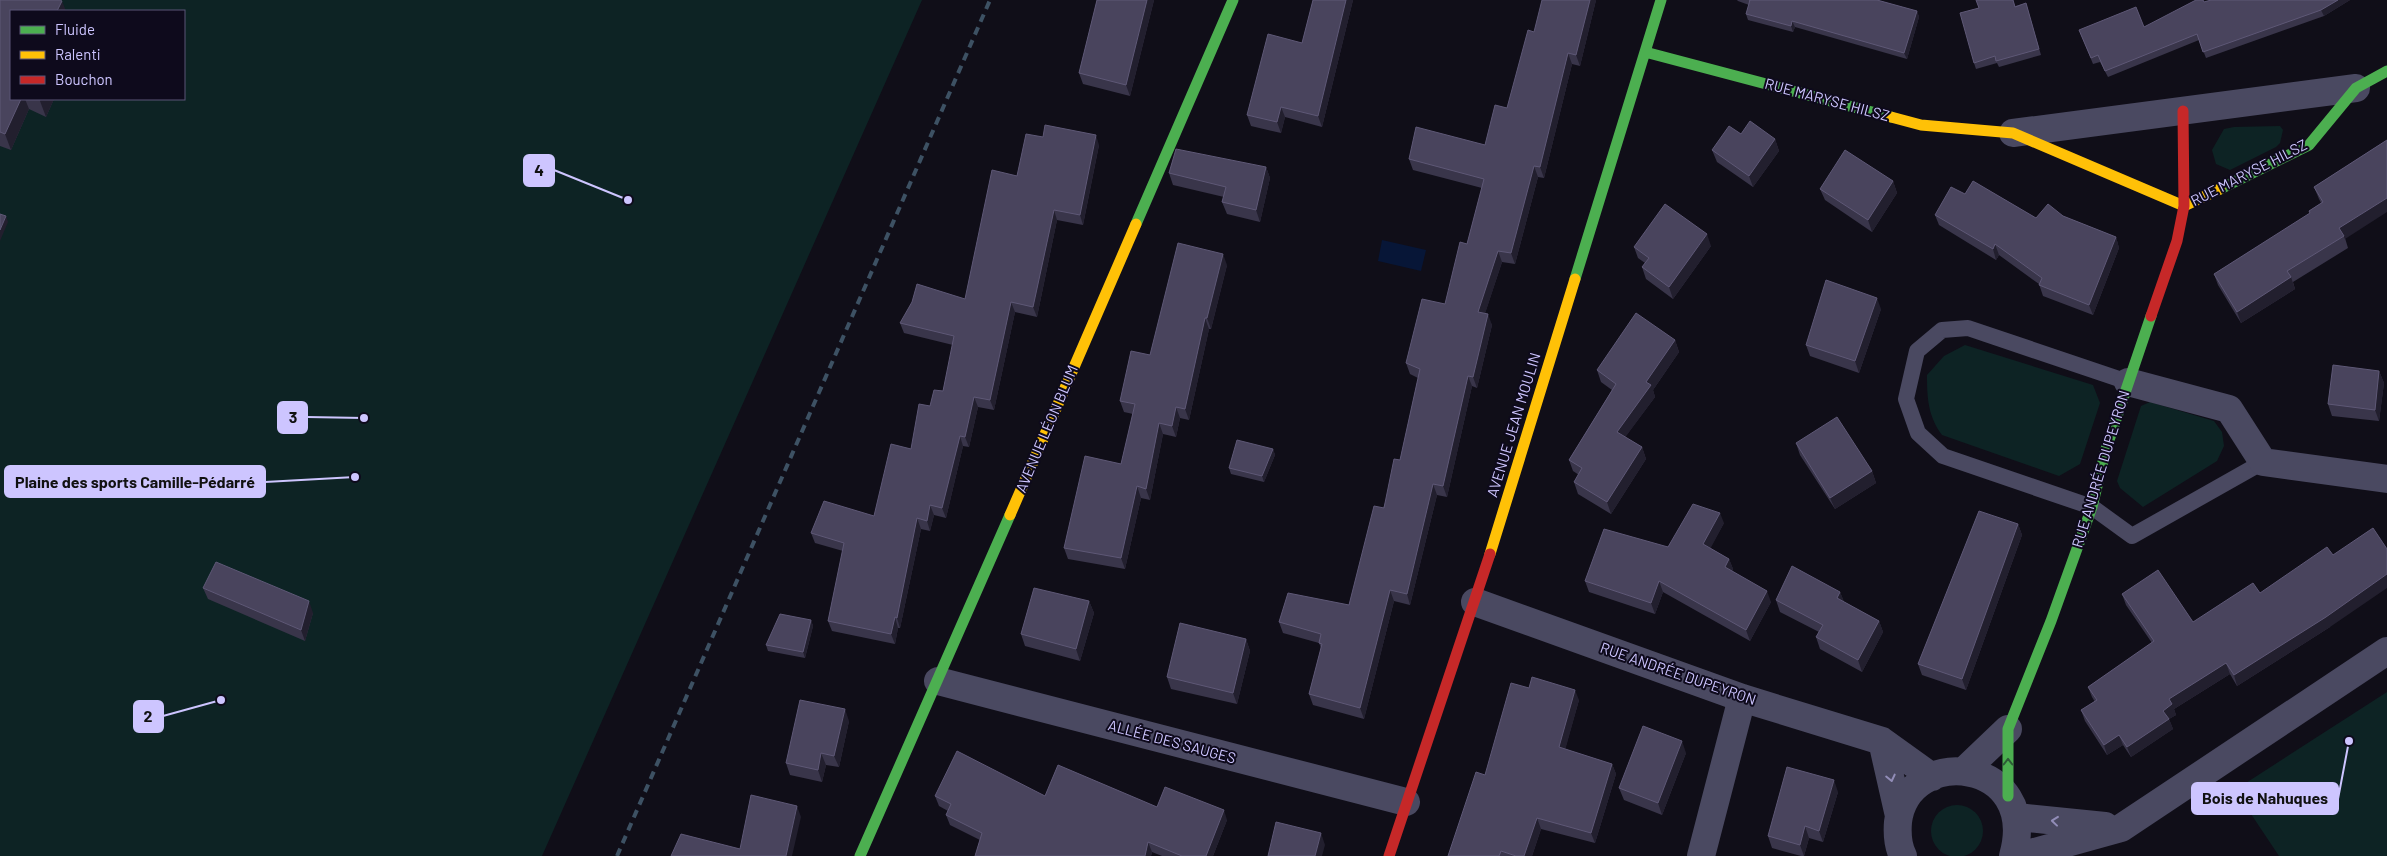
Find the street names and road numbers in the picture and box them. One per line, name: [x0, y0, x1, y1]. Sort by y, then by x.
street label: RUE MARYSE HILSZ: [1763, 74, 1891, 124]
street label: RUE MARYSE HILSZ: [2187, 135, 2310, 209]
street label: AVENUE JEAN MOULIN: [1482, 350, 1544, 499]
street label: AVENUE LÉON BLUM: [1011, 362, 1081, 495]
street label: RUE ANDRÉE DUPEYRON: [2068, 388, 2133, 550]
street label: RUE ANDRÉE DUPEYRON: [1598, 638, 1759, 708]
street label: ALLÉE DES SAUGES: [1106, 715, 1238, 767]

